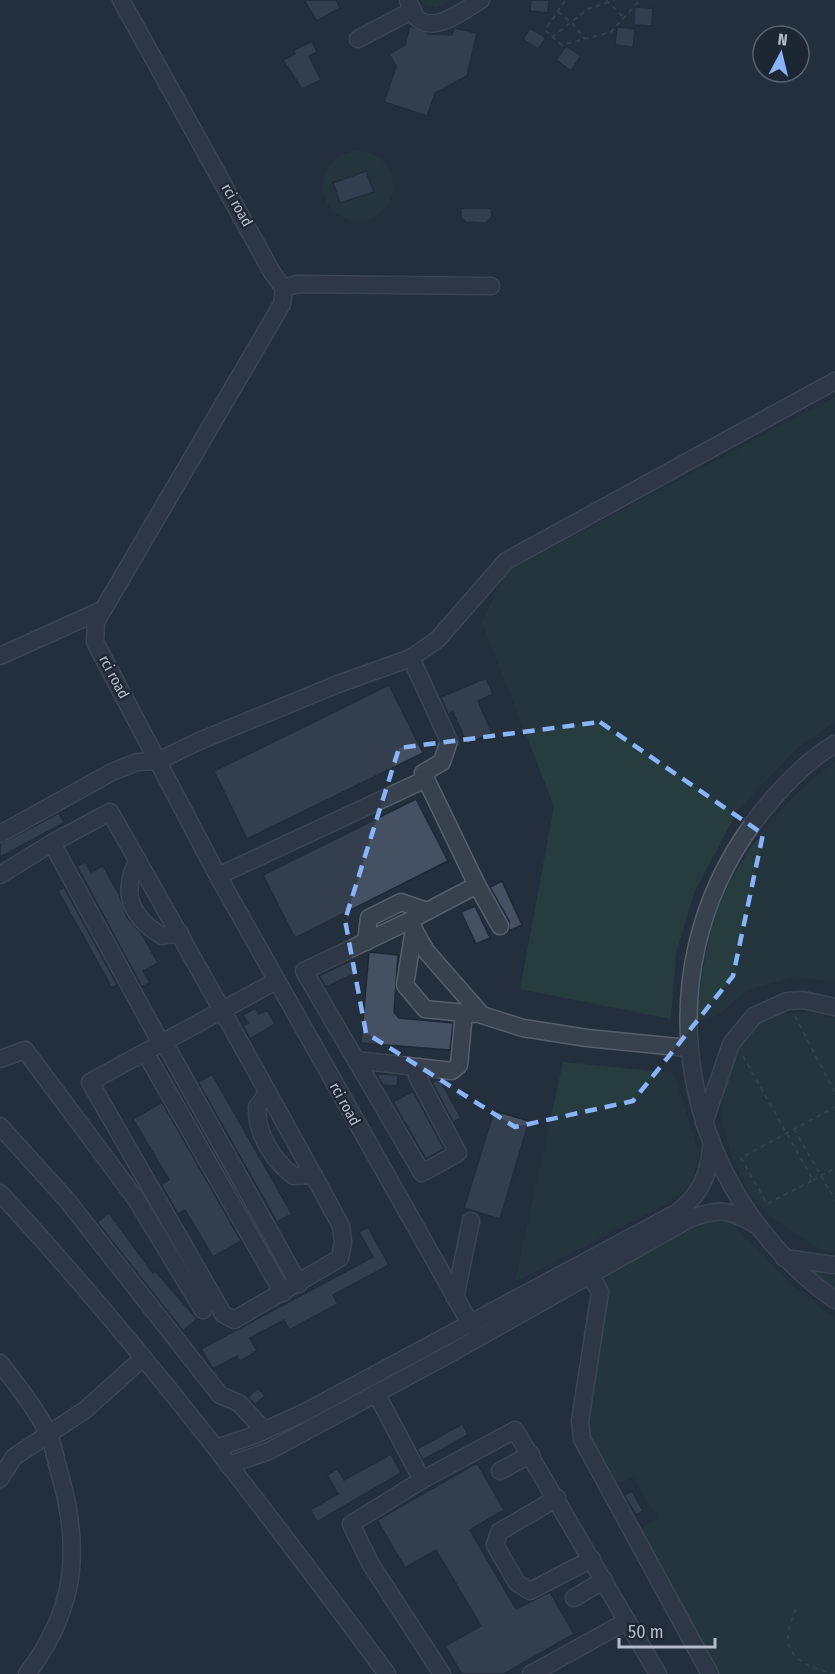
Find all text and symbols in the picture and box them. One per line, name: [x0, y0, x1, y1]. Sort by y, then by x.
north arrow: [751, 24, 811, 84]
text: N: [777, 30, 789, 50]
street label: rci road: [218, 180, 256, 230]
street label: rci road: [95, 652, 133, 702]
street label: rci road: [326, 1079, 364, 1129]
scale bar: [619, 1611, 715, 1649]
text: 50 m: [628, 1621, 664, 1643]

